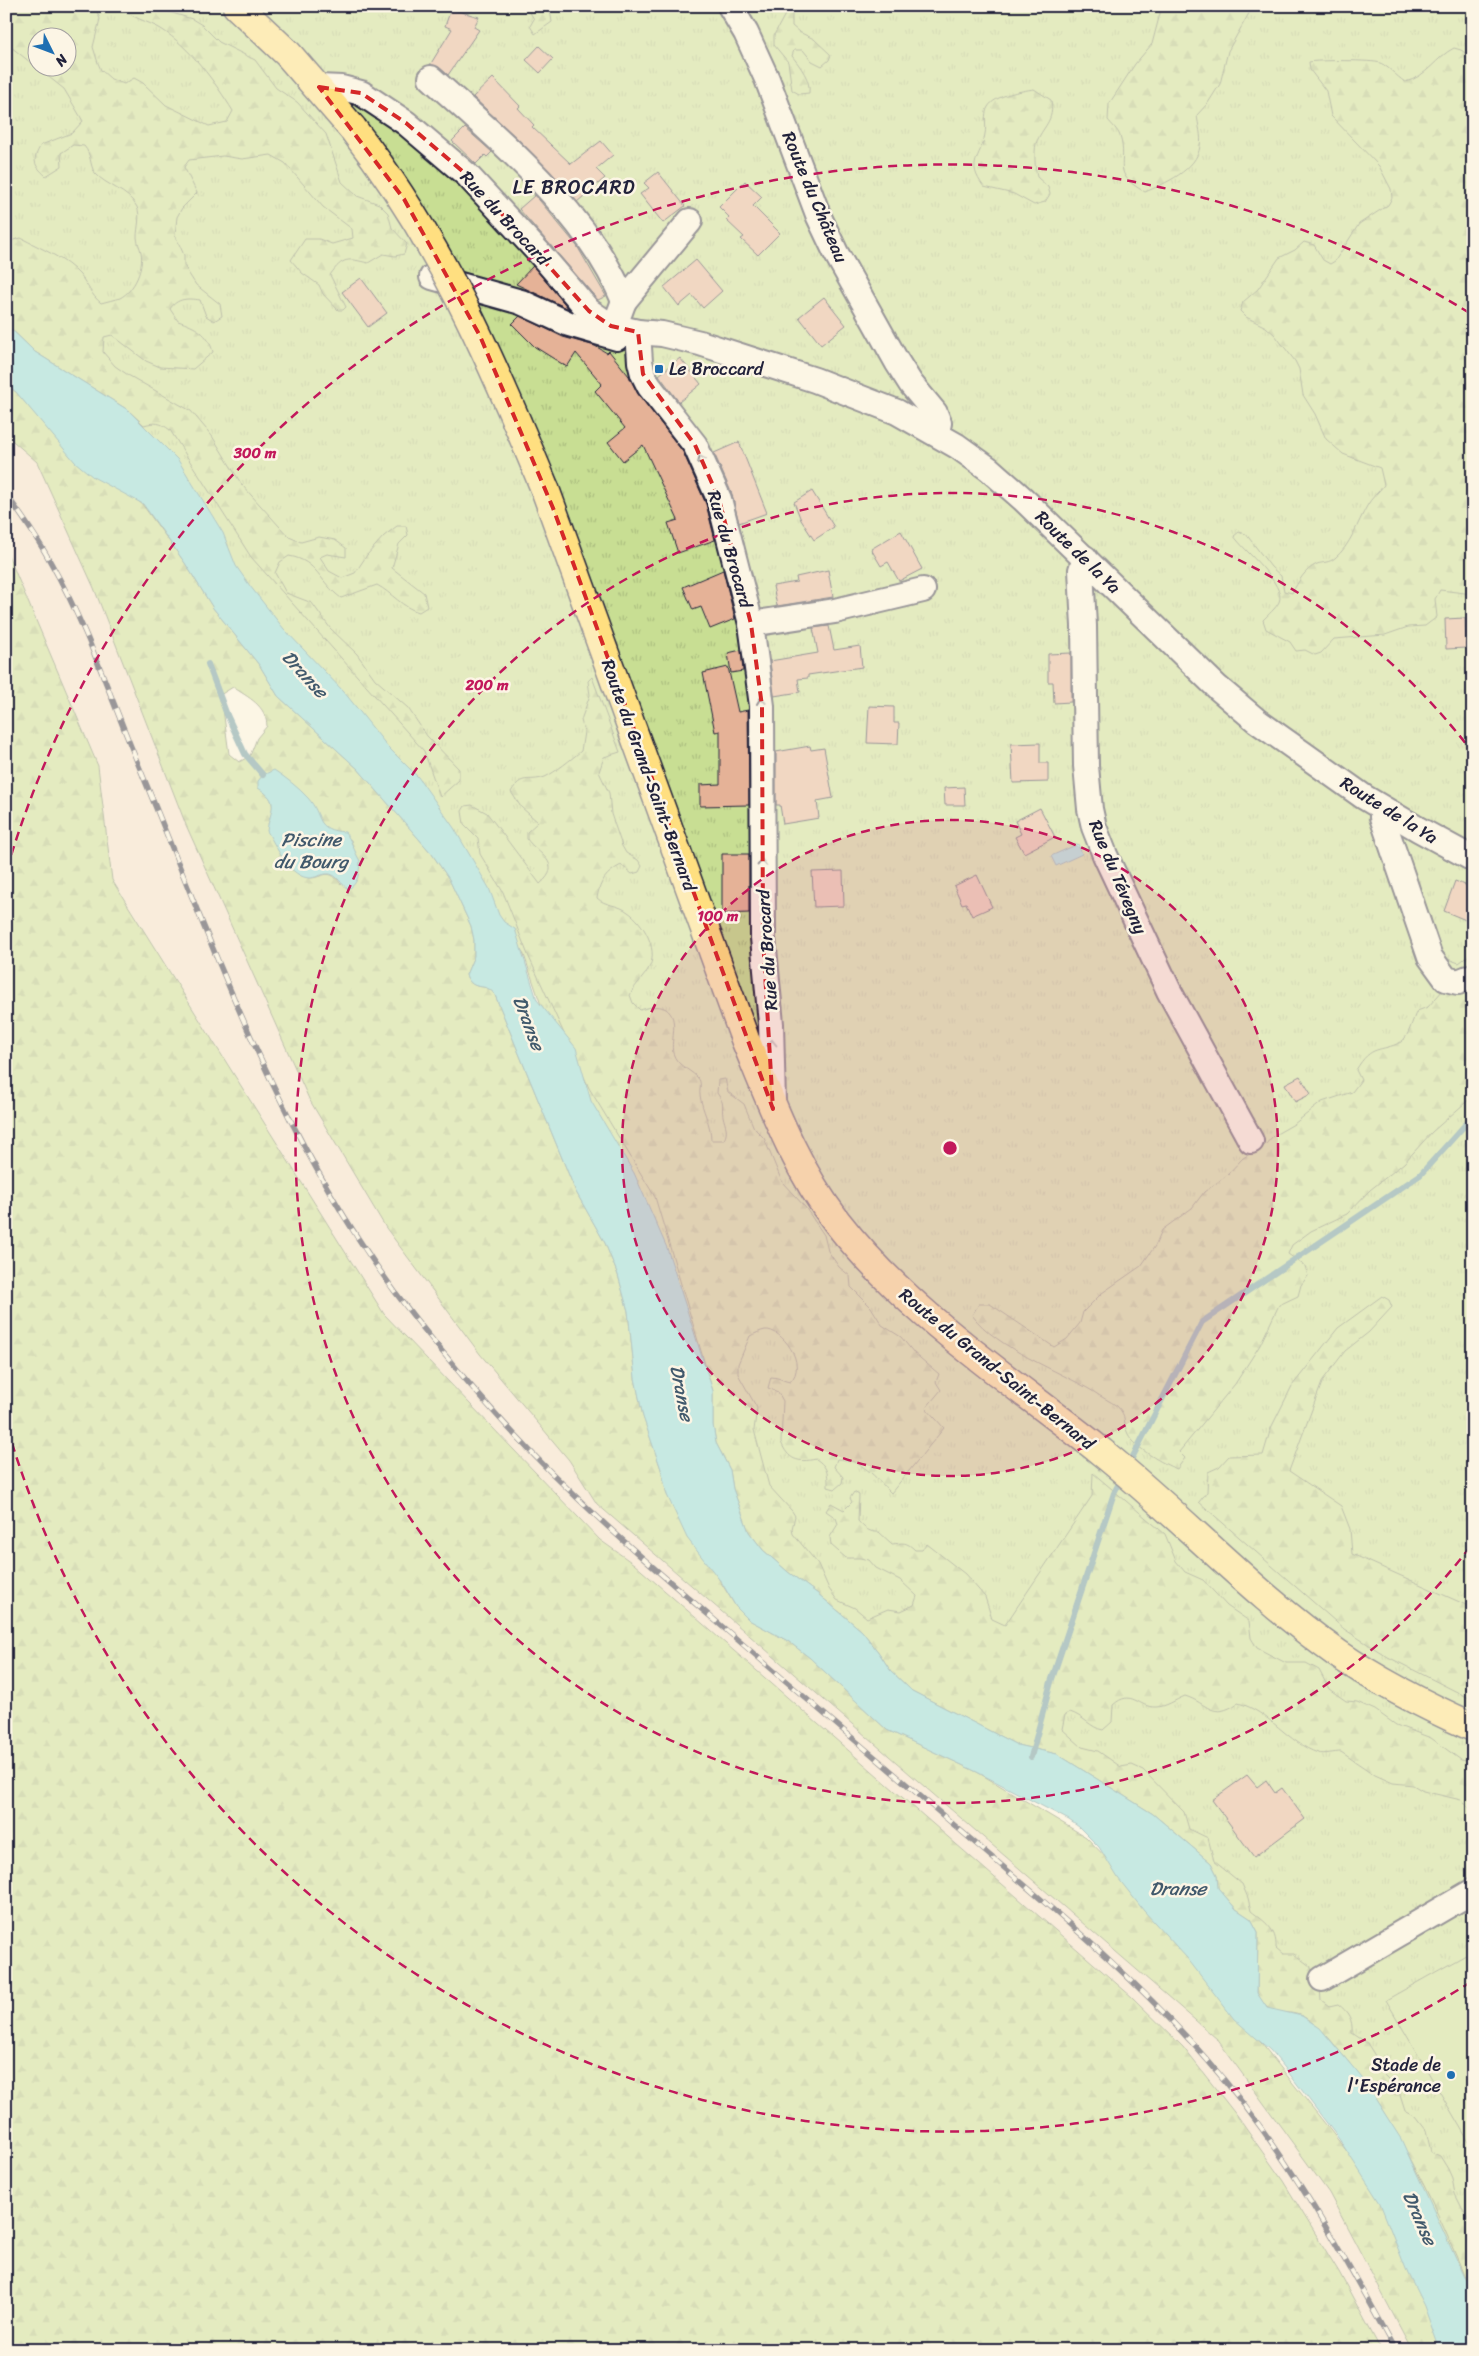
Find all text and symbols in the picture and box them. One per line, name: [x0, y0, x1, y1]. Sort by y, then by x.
north arrow: [28, 28, 78, 78]
text: N: [49, 48, 74, 73]
street label: Route du Château: [773, 126, 857, 268]
street label: Rue du Brocard: [452, 163, 559, 274]
district label: LE BROCARD: [513, 170, 635, 205]
place label: Le Broccard: [669, 353, 765, 385]
marker: Le Broccard: [653, 363, 665, 375]
text: 300 m: [233, 440, 277, 466]
one-way arrow: [697, 455, 707, 464]
street label: Rue du Brocard: [698, 486, 762, 613]
street label: Route de la Ya: [1027, 502, 1129, 602]
water label: Dranse: [274, 642, 338, 708]
street label: Route du Grand-Saint-Bernard: [592, 654, 706, 897]
text: 200 m: [464, 672, 509, 698]
one-way arrow: [756, 696, 767, 704]
street label: Route de la Ya: [1334, 767, 1444, 853]
street label: Rue du Tévegny: [1079, 815, 1157, 940]
water label: Piscine du Bourg: [274, 823, 350, 878]
one-way arrow: [757, 859, 767, 866]
street label: Rue du Brocard: [747, 887, 787, 1012]
text: 100 m: [698, 903, 739, 929]
water label: Dranse: [503, 991, 555, 1057]
one-way arrow: [767, 1038, 777, 1046]
centre of rings: [941, 1139, 959, 1157]
street label: Route du Grand-Saint-Bernard: [892, 1279, 1103, 1459]
water label: Dranse: [660, 1362, 704, 1426]
water label: Dranse: [1150, 1872, 1208, 1905]
place label: Stade de l'Espérance: [1348, 2049, 1441, 2102]
marker: Stade de l'Espérance: [1445, 2069, 1457, 2081]
water label: Dranse: [1393, 2185, 1447, 2253]

